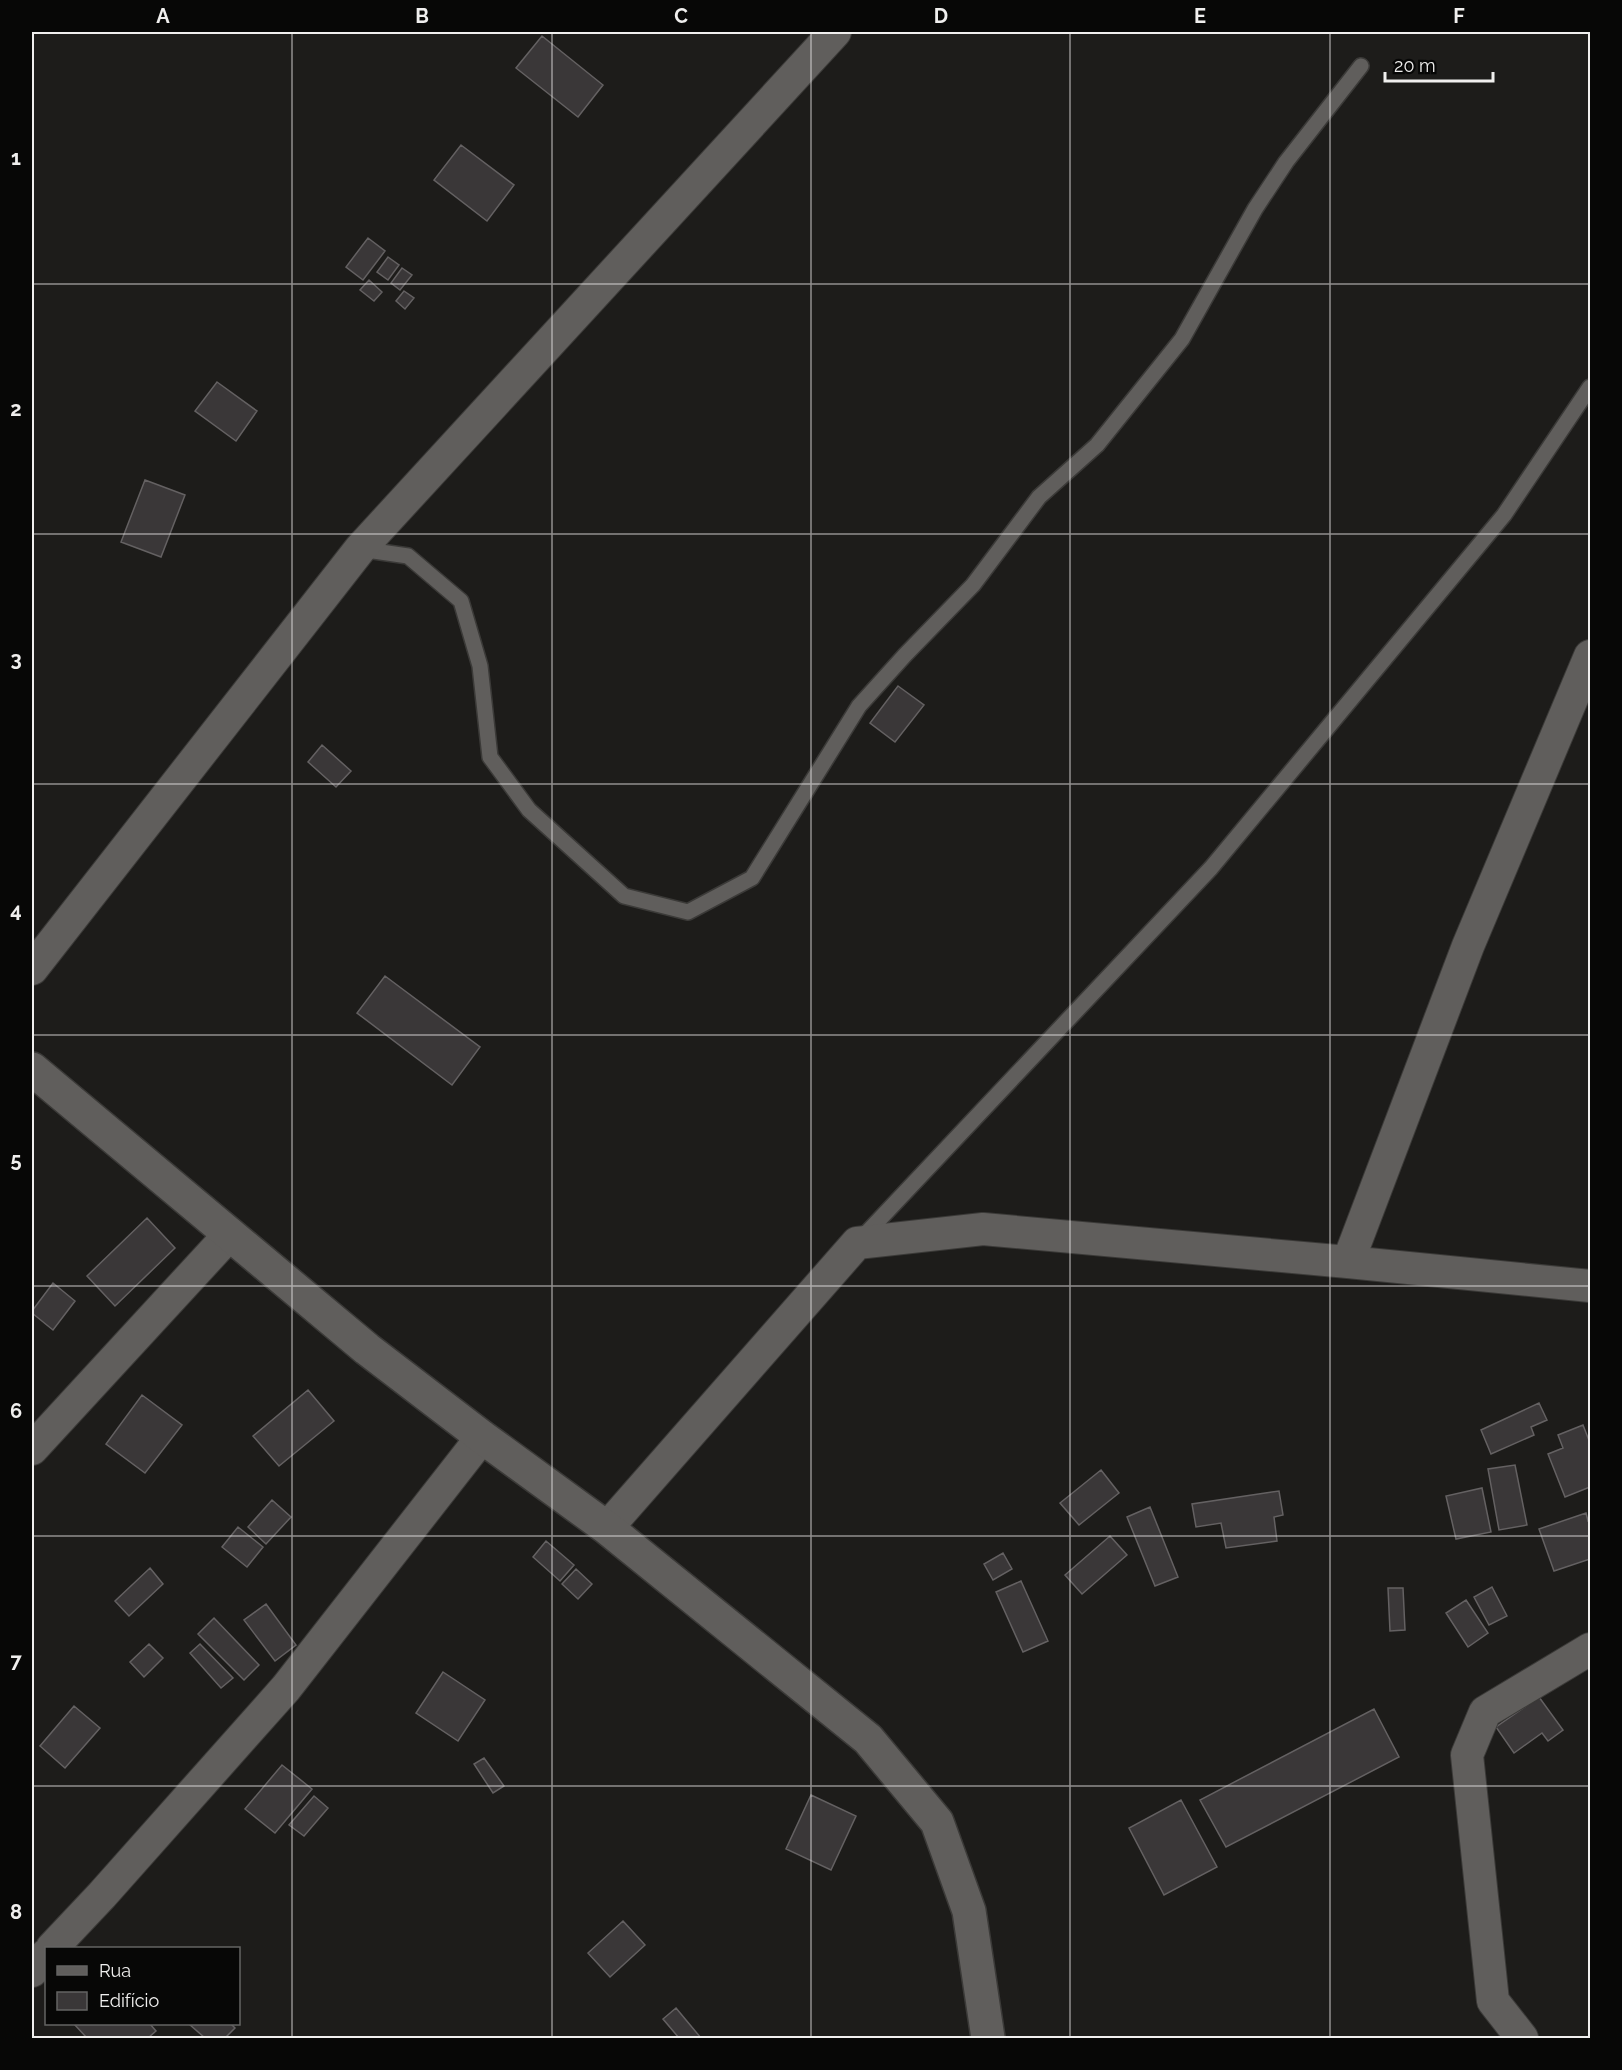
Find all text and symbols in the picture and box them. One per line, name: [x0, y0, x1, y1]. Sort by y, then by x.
text: A: [156, 4, 170, 28]
text: B: [415, 4, 429, 28]
text: C: [674, 4, 688, 28]
text: D: [934, 4, 948, 28]
text: E: [1194, 4, 1206, 28]
text: F: [1453, 4, 1465, 28]
scale bar: [1385, 45, 1493, 83]
text: 20 m: [1394, 55, 1436, 76]
text: 1: [11, 146, 21, 170]
text: 2: [10, 397, 22, 421]
text: 3: [10, 647, 22, 671]
text: 4: [10, 898, 22, 922]
text: 5: [10, 1148, 22, 1172]
text: 6: [10, 1399, 22, 1423]
text: 7: [10, 1649, 22, 1673]
text: 8: [10, 1900, 22, 1924]
legend: [45, 1947, 240, 2025]
text: Rua: [99, 1960, 131, 1981]
text: Edifício: [99, 1990, 159, 2011]

